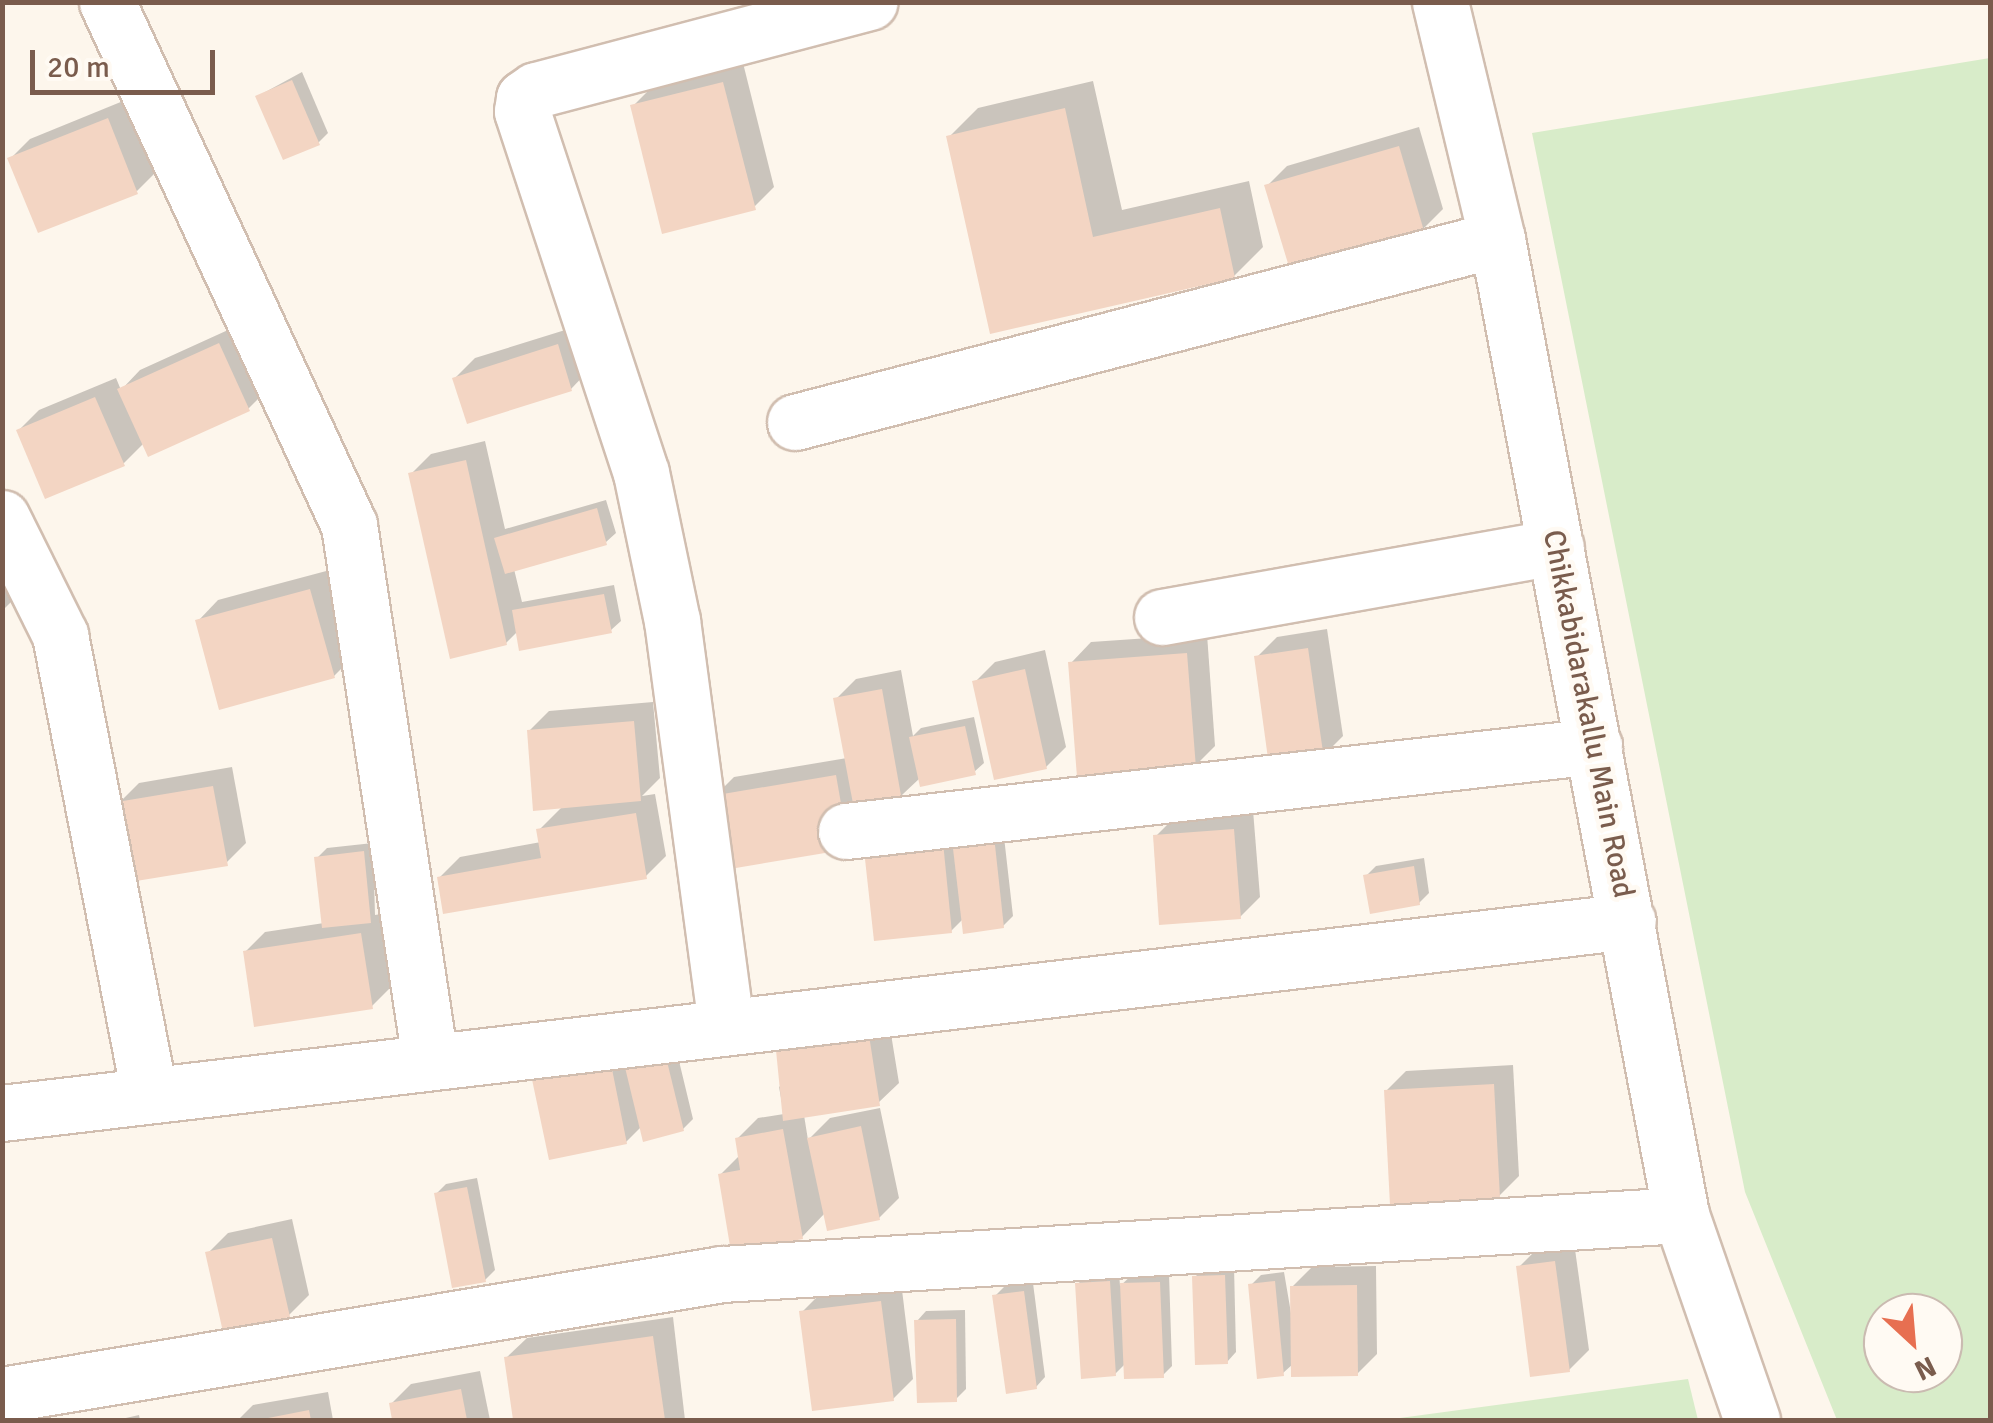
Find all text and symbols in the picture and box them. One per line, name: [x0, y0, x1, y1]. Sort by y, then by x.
scale bar: [35, 30, 220, 92]
text: 20 m: [47, 49, 110, 86]
street label: Chikkabidarakallu Main Road: [1535, 527, 1641, 901]
north arrow: [1863, 1293, 1963, 1393]
text: N: [1909, 1349, 1941, 1388]

